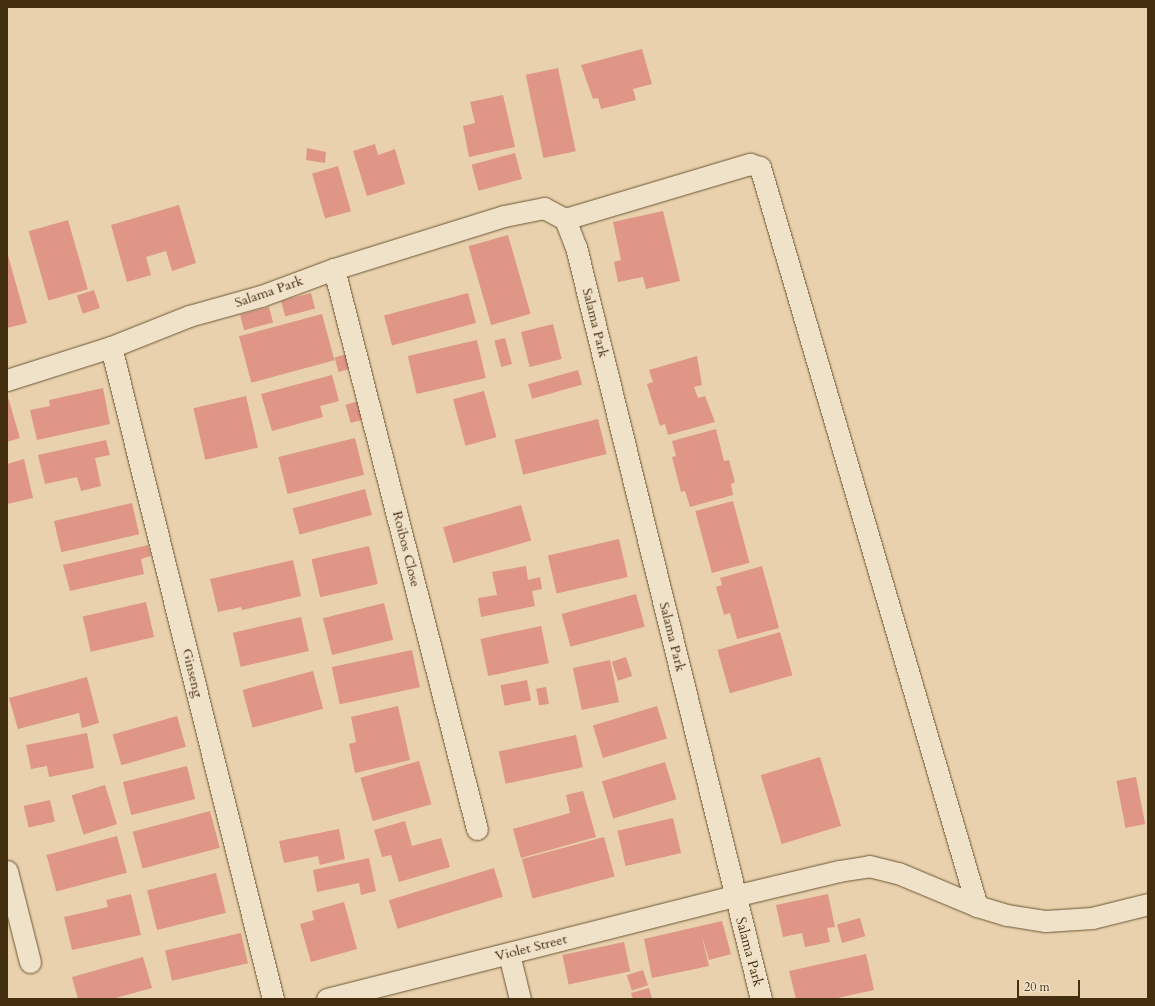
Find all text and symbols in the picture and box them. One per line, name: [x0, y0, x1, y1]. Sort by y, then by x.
street label: Salama Park: [233, 272, 305, 312]
street label: Salama Park: [578, 286, 612, 360]
street label: Roibos Close: [388, 509, 424, 589]
street label: Salama Park: [655, 600, 689, 674]
street label: Ginseng: [178, 647, 206, 699]
street label: Salama Park: [732, 915, 766, 989]
street label: Violet Street: [493, 931, 569, 965]
scale bar: [1019, 972, 1082, 998]
text: 20 m: [1024, 979, 1050, 995]

